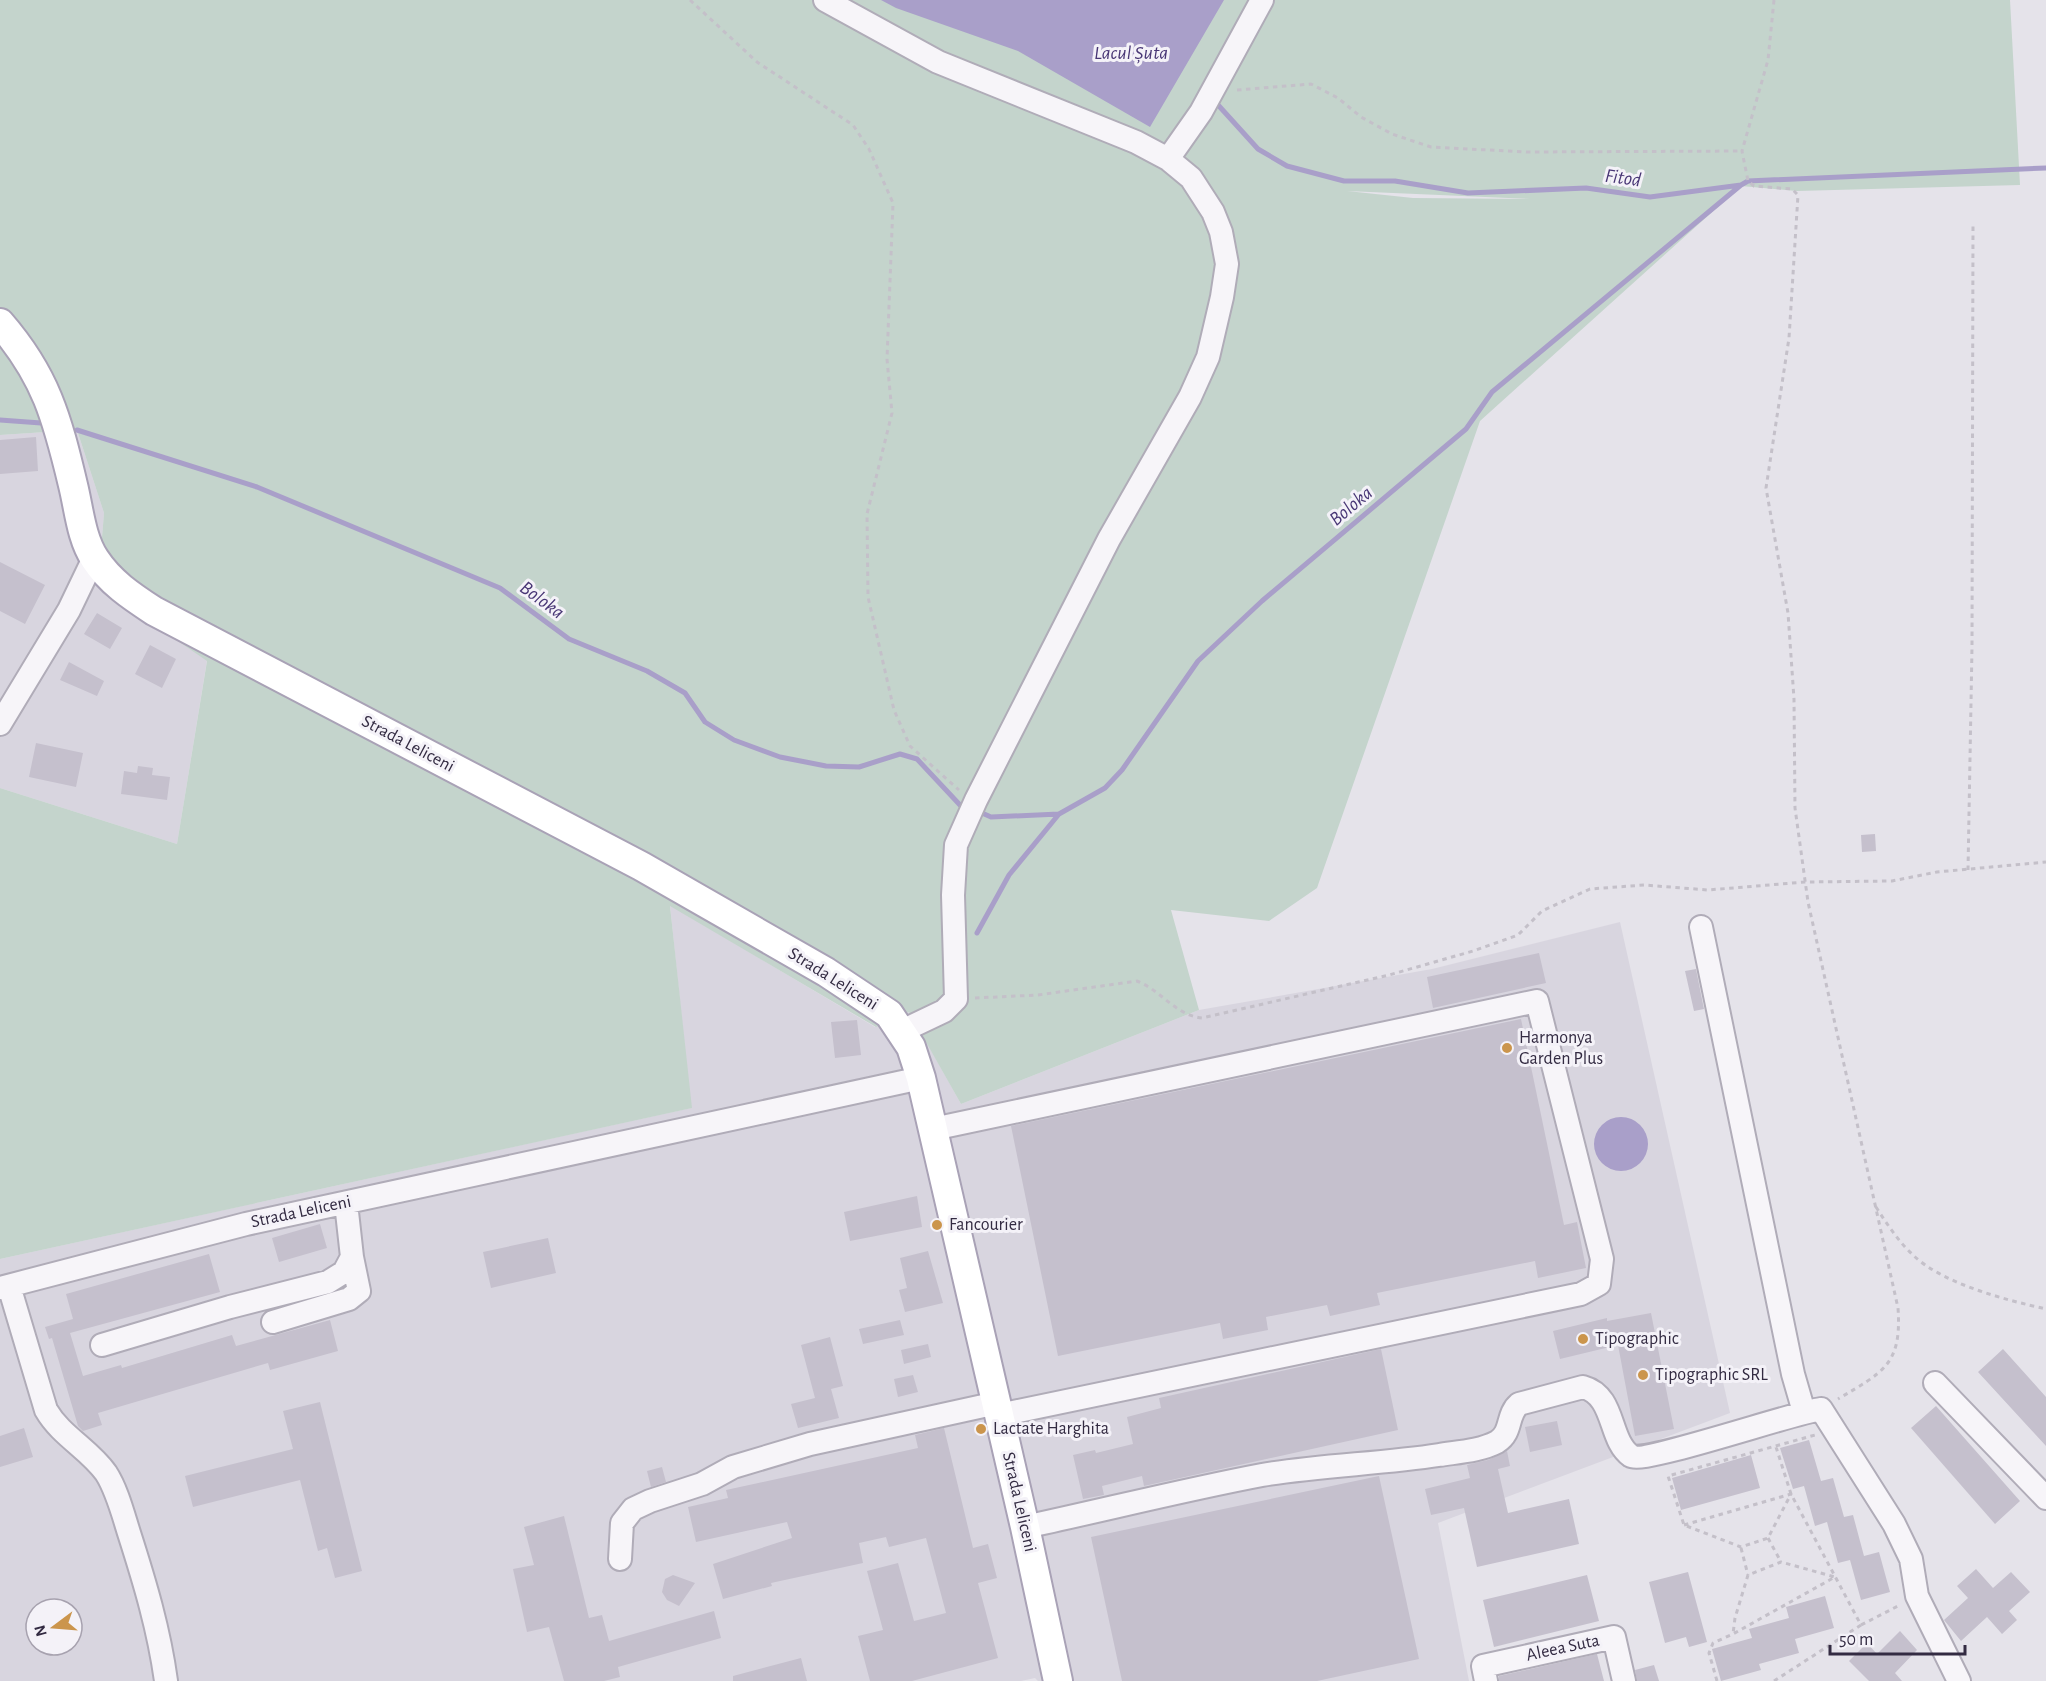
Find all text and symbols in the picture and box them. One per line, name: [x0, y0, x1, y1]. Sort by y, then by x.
water label: Lacul Șuta: [1094, 43, 1168, 64]
water label: Fitod: [1604, 166, 1642, 190]
water label: Boloka: [1326, 483, 1376, 529]
water label: Boloka: [516, 577, 568, 623]
street label: Strada Leliceni: [359, 712, 457, 776]
street label: Strada Leliceni: [785, 944, 881, 1014]
place label: Harmonya Garden Plus: [1519, 1029, 1603, 1068]
marker: Harmonya Garden Plus: [1500, 1041, 1514, 1055]
street label: Strada Leliceni: [249, 1193, 353, 1231]
place label: Fancourier: [949, 1216, 1023, 1234]
marker: Fancourier: [930, 1218, 944, 1232]
place label: Tipographic: [1595, 1330, 1679, 1348]
marker: Tipographic: [1576, 1332, 1590, 1346]
place label: Tipographic SRL: [1655, 1366, 1768, 1384]
marker: Tipographic SRL: [1636, 1368, 1650, 1382]
place label: Lactate Harghita: [993, 1420, 1109, 1438]
marker: Lactate Harghita: [974, 1422, 988, 1436]
street label: Strada Leliceni: [999, 1450, 1039, 1554]
north arrow: [24, 1597, 84, 1657]
scale bar: [1830, 1618, 1965, 1656]
text: N: [31, 1623, 50, 1638]
street label: Aleea Suta: [1525, 1631, 1601, 1665]
text: 50 m: [1839, 1631, 1873, 1649]

